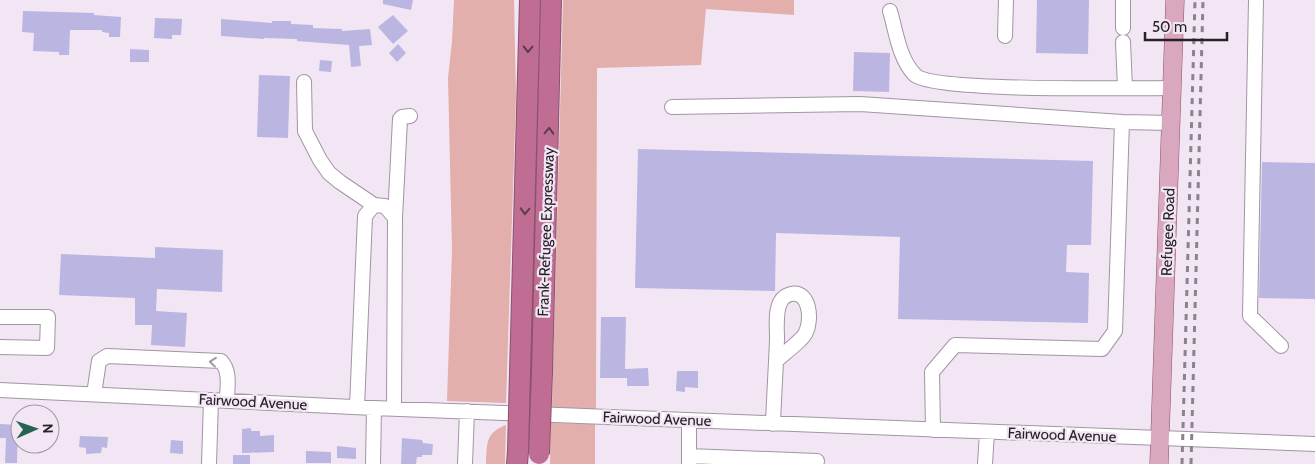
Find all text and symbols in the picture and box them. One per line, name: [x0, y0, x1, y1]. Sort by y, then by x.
scale bar: [1145, 10, 1228, 42]
text: 50 m: [1152, 18, 1187, 36]
one-way arrow: [523, 45, 534, 53]
one-way arrow: [543, 127, 554, 135]
street label: Frank-Refugee Expressway: [534, 147, 558, 317]
street label: Refugee Road: [1157, 188, 1179, 276]
one-way arrow: [519, 207, 530, 215]
one-way arrow: [209, 356, 217, 367]
street label: Fairwood Avenue: [198, 390, 308, 414]
north arrow: [10, 404, 60, 454]
street label: Fairwood Avenue: [602, 408, 712, 430]
text: N: [39, 423, 57, 434]
street label: Fairwood Avenue: [1007, 424, 1117, 446]

